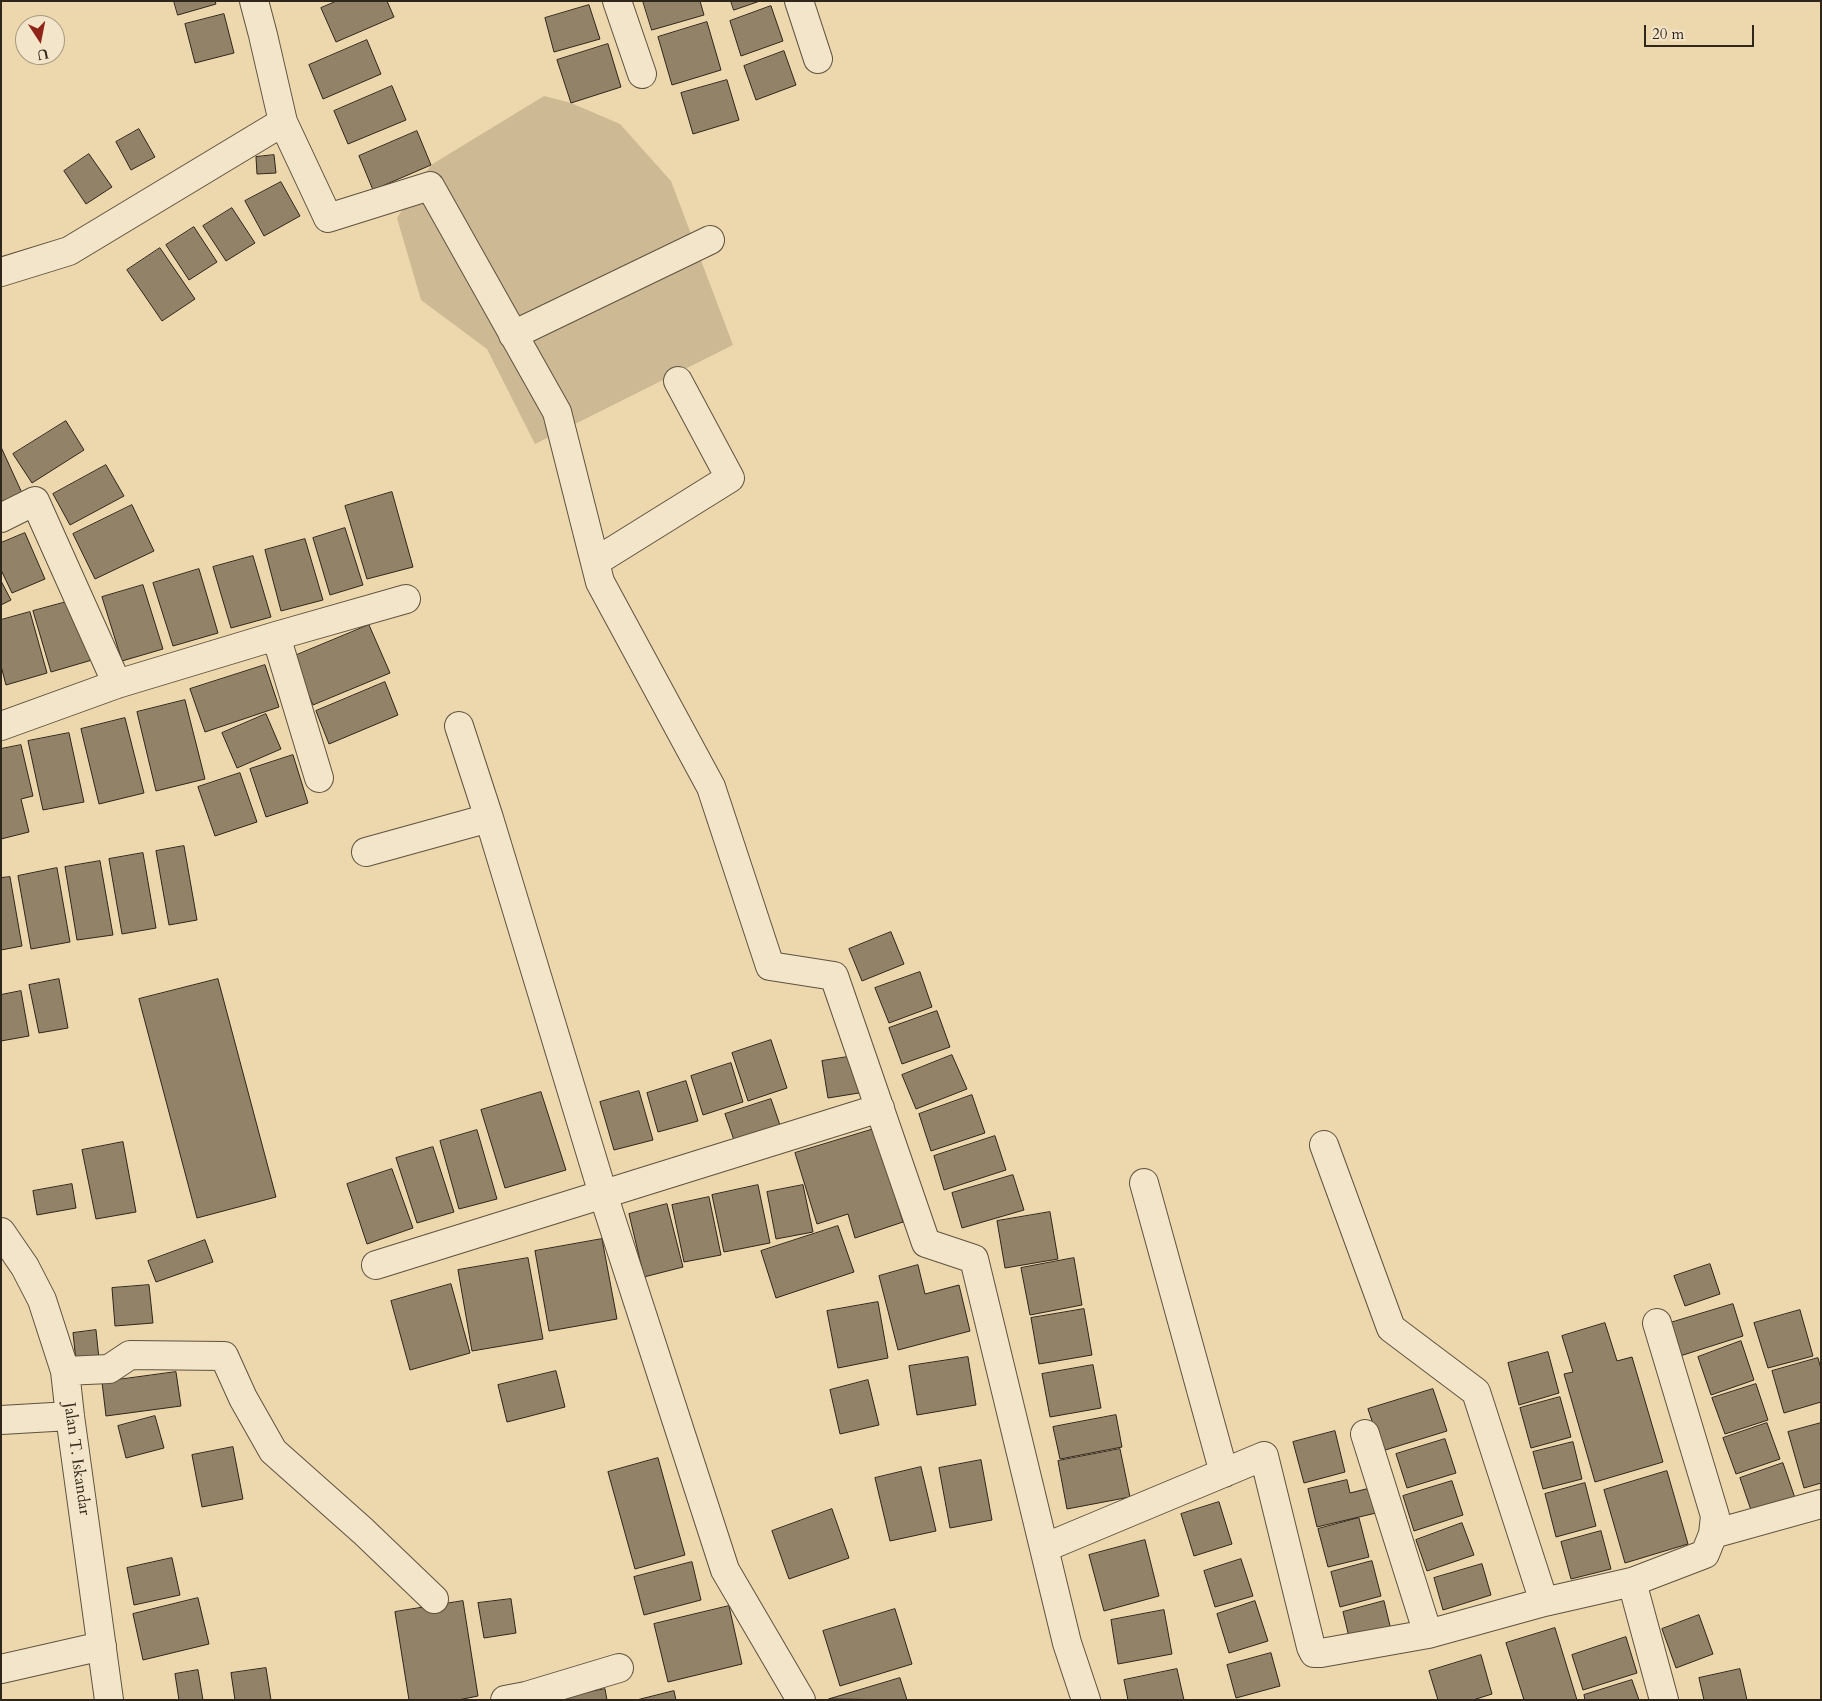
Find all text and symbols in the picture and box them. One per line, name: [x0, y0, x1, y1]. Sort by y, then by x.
north arrow: [15, 15, 65, 65]
scale bar: [1647, 15, 1757, 47]
text: 20 m: [1652, 24, 1684, 44]
text: U: [35, 44, 50, 65]
street label: Jalan T. Iskandar: [59, 1401, 93, 1517]

